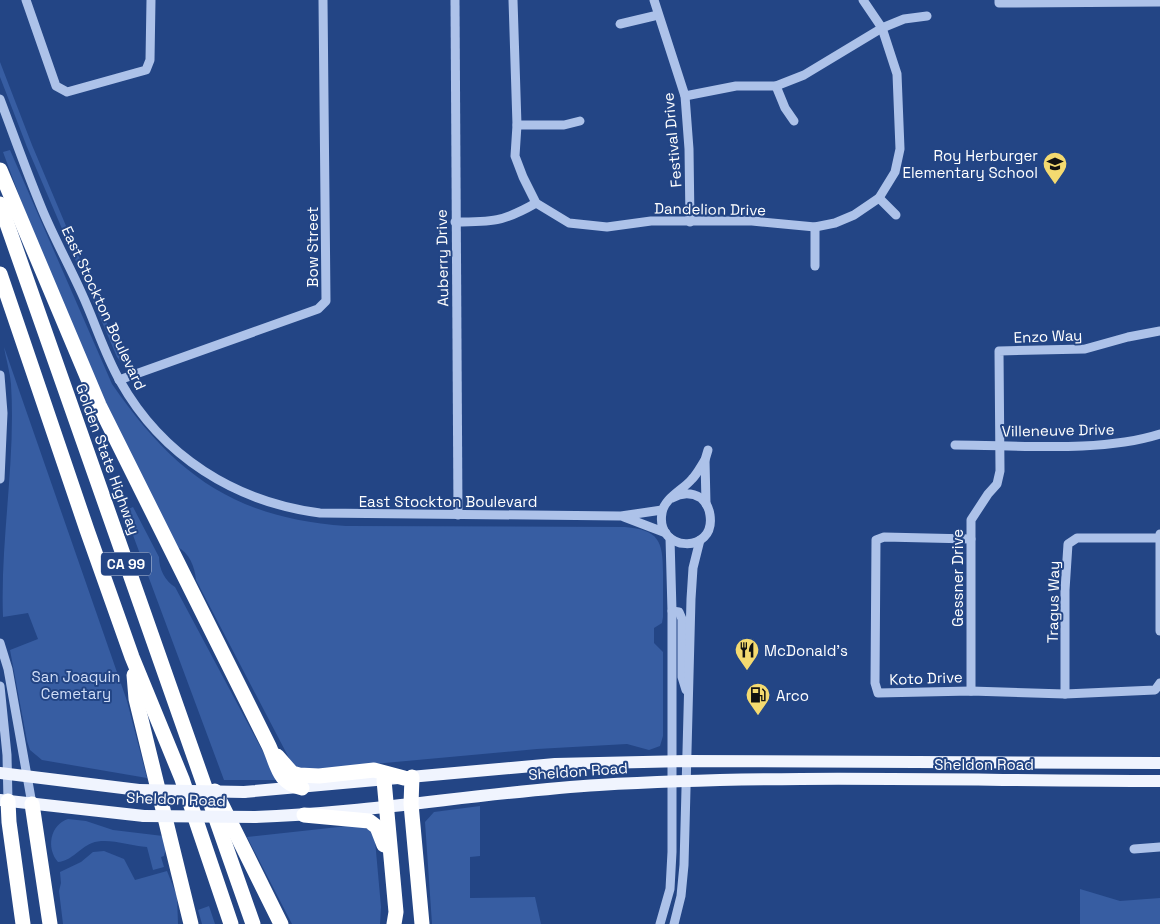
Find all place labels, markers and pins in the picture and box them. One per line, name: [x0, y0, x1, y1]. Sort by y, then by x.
place label: Roy Herburger Elementary School: [902, 146, 1038, 182]
school or university icon: Roy Herburger Elementary School: [1042, 151, 1068, 185]
restaurant icon: McDonald's: [734, 637, 760, 671]
place label: McDonald's: [764, 641, 848, 660]
fuel station icon: Arco: [745, 682, 771, 716]
place label: Arco: [776, 686, 809, 705]

